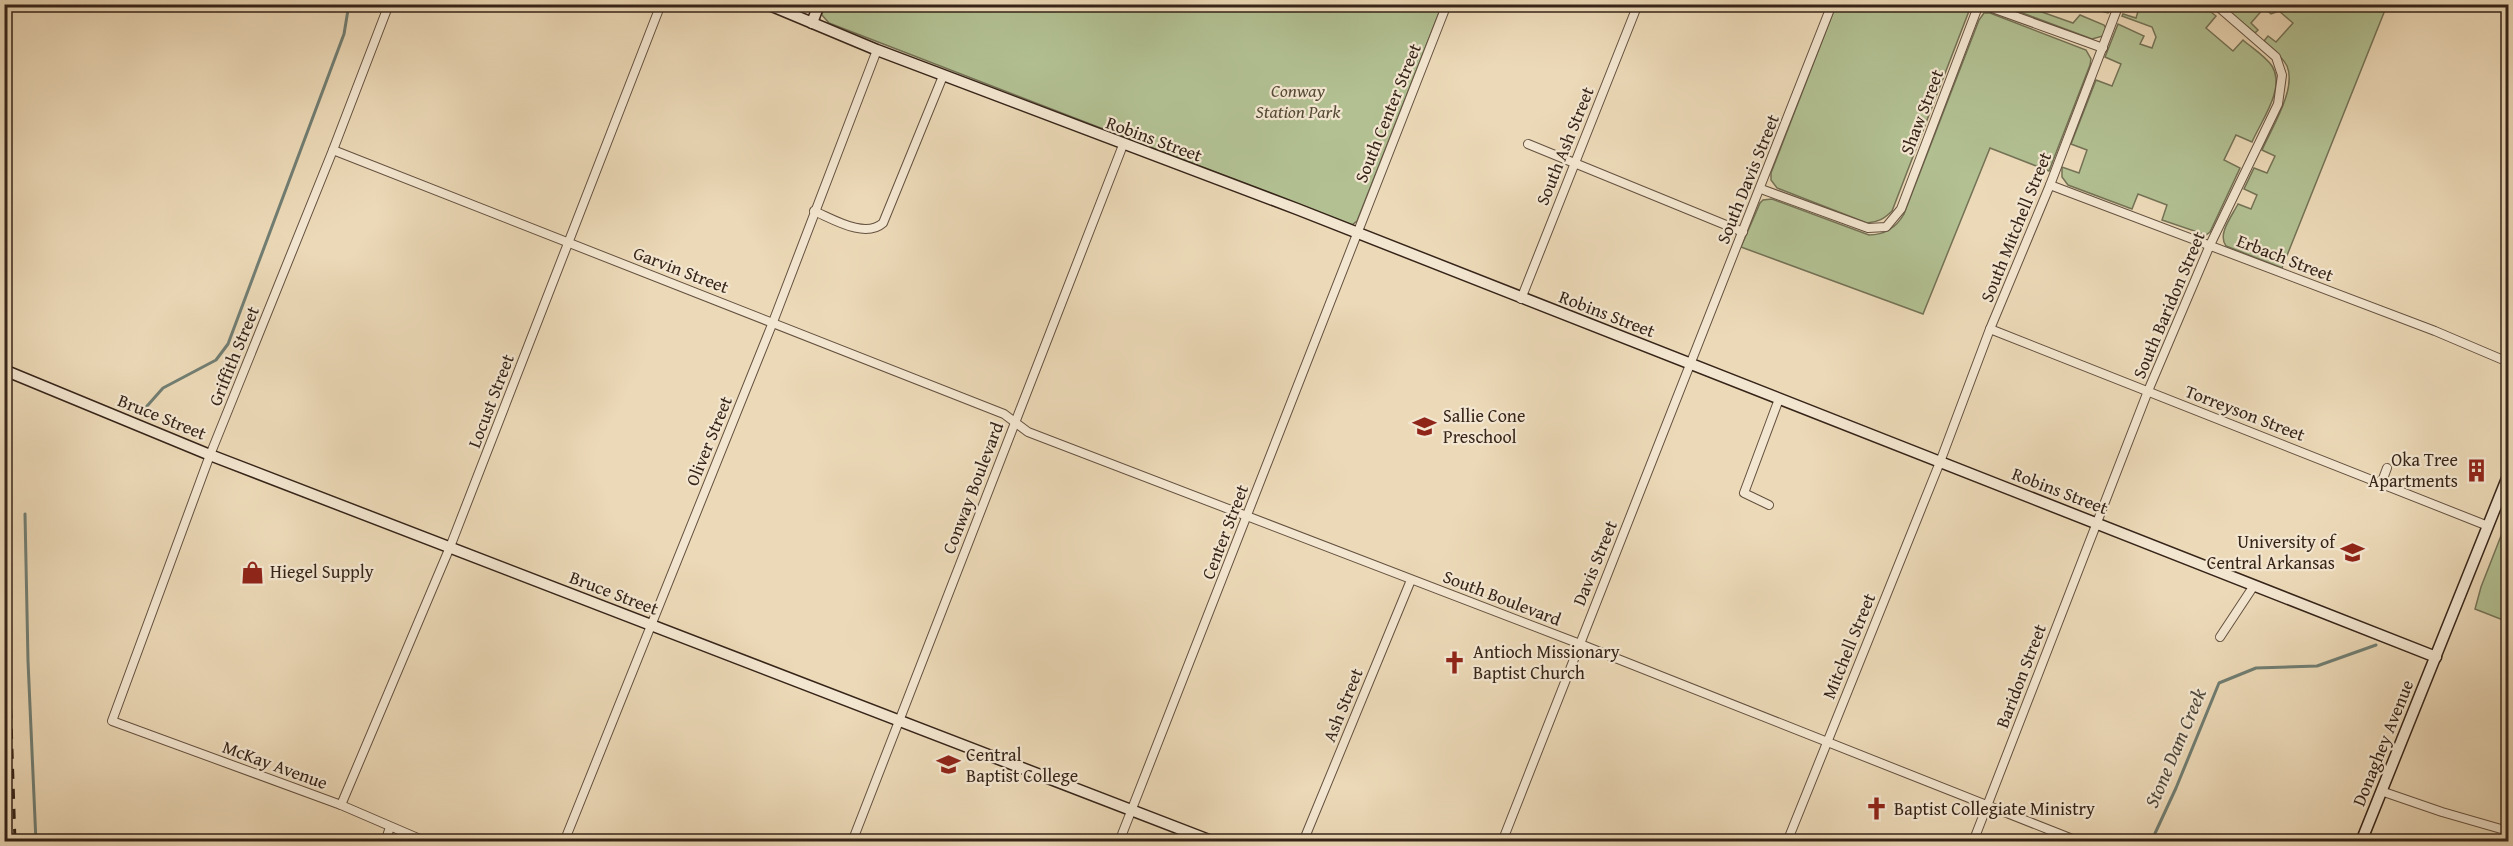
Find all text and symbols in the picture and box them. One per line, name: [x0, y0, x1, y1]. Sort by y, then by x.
street label: South Center Street: [1347, 38, 1428, 187]
street label: Shaw Street: [1893, 65, 1950, 158]
park label: Conway Station Park: [1256, 77, 1341, 125]
street label: South Ash Street: [1528, 82, 1601, 209]
street label: Robins Street: [1102, 109, 1207, 169]
street label: South Davis Street: [1709, 109, 1786, 248]
street label: South Mitchell Street: [1973, 147, 2058, 306]
street label: South Baridon Street: [2125, 226, 2212, 383]
street label: Erbach Street: [2233, 227, 2338, 289]
street label: Garvin Street: [630, 239, 733, 300]
street label: Robins Street: [1555, 283, 1660, 344]
street label: Griffith Street: [201, 301, 266, 410]
street label: Locust Street: [460, 349, 521, 452]
street label: Torreyson Street: [2181, 377, 2310, 448]
street label: Bruce Street: [114, 387, 211, 447]
street label: Oliver Street: [678, 391, 739, 490]
place label: Sallie Cone Preschool: [1443, 402, 1525, 450]
school or university icon: Sallie Cone Preschool: [1412, 413, 1438, 439]
street label: Conway Boulevard: [935, 417, 1010, 558]
place label: Oka Tree Apartments: [2368, 446, 2458, 494]
building icon: Oka Tree Apartments: [2463, 457, 2489, 483]
street label: Robins Street: [2008, 460, 2113, 521]
street label: Center Street: [1194, 480, 1255, 583]
street label: Davis Street: [1565, 516, 1624, 610]
place label: University of Central Arkansas: [2207, 528, 2337, 576]
school or university icon: University of Central Arkansas: [2340, 539, 2366, 565]
place label: Hiegel Supply: [270, 558, 374, 585]
shop icon: Hiegel Supply: [239, 559, 265, 585]
street label: Bruce Street: [566, 563, 663, 622]
street label: South Boulevard: [1439, 563, 1566, 633]
street label: Mitchell Street: [1815, 588, 1882, 703]
street label: Baridon Street: [1988, 619, 2053, 732]
place label: Antioch Missionary Baptist Church: [1473, 638, 1620, 686]
church icon: Antioch Missionary Baptist Church: [1442, 649, 1468, 675]
street label: Ash Street: [1315, 663, 1370, 746]
street label: Donaghey Avenue: [2345, 675, 2420, 810]
water label: Stone Dam Creek: [2136, 683, 2213, 812]
street label: McKay Avenue: [219, 733, 332, 796]
place label: Central Baptist College: [966, 741, 1078, 789]
school or university icon: Central Baptist College: [935, 752, 961, 778]
place label: Baptist Collegiate Ministry: [1894, 795, 2095, 822]
church icon: Baptist Collegiate Ministry: [1863, 796, 1889, 822]

